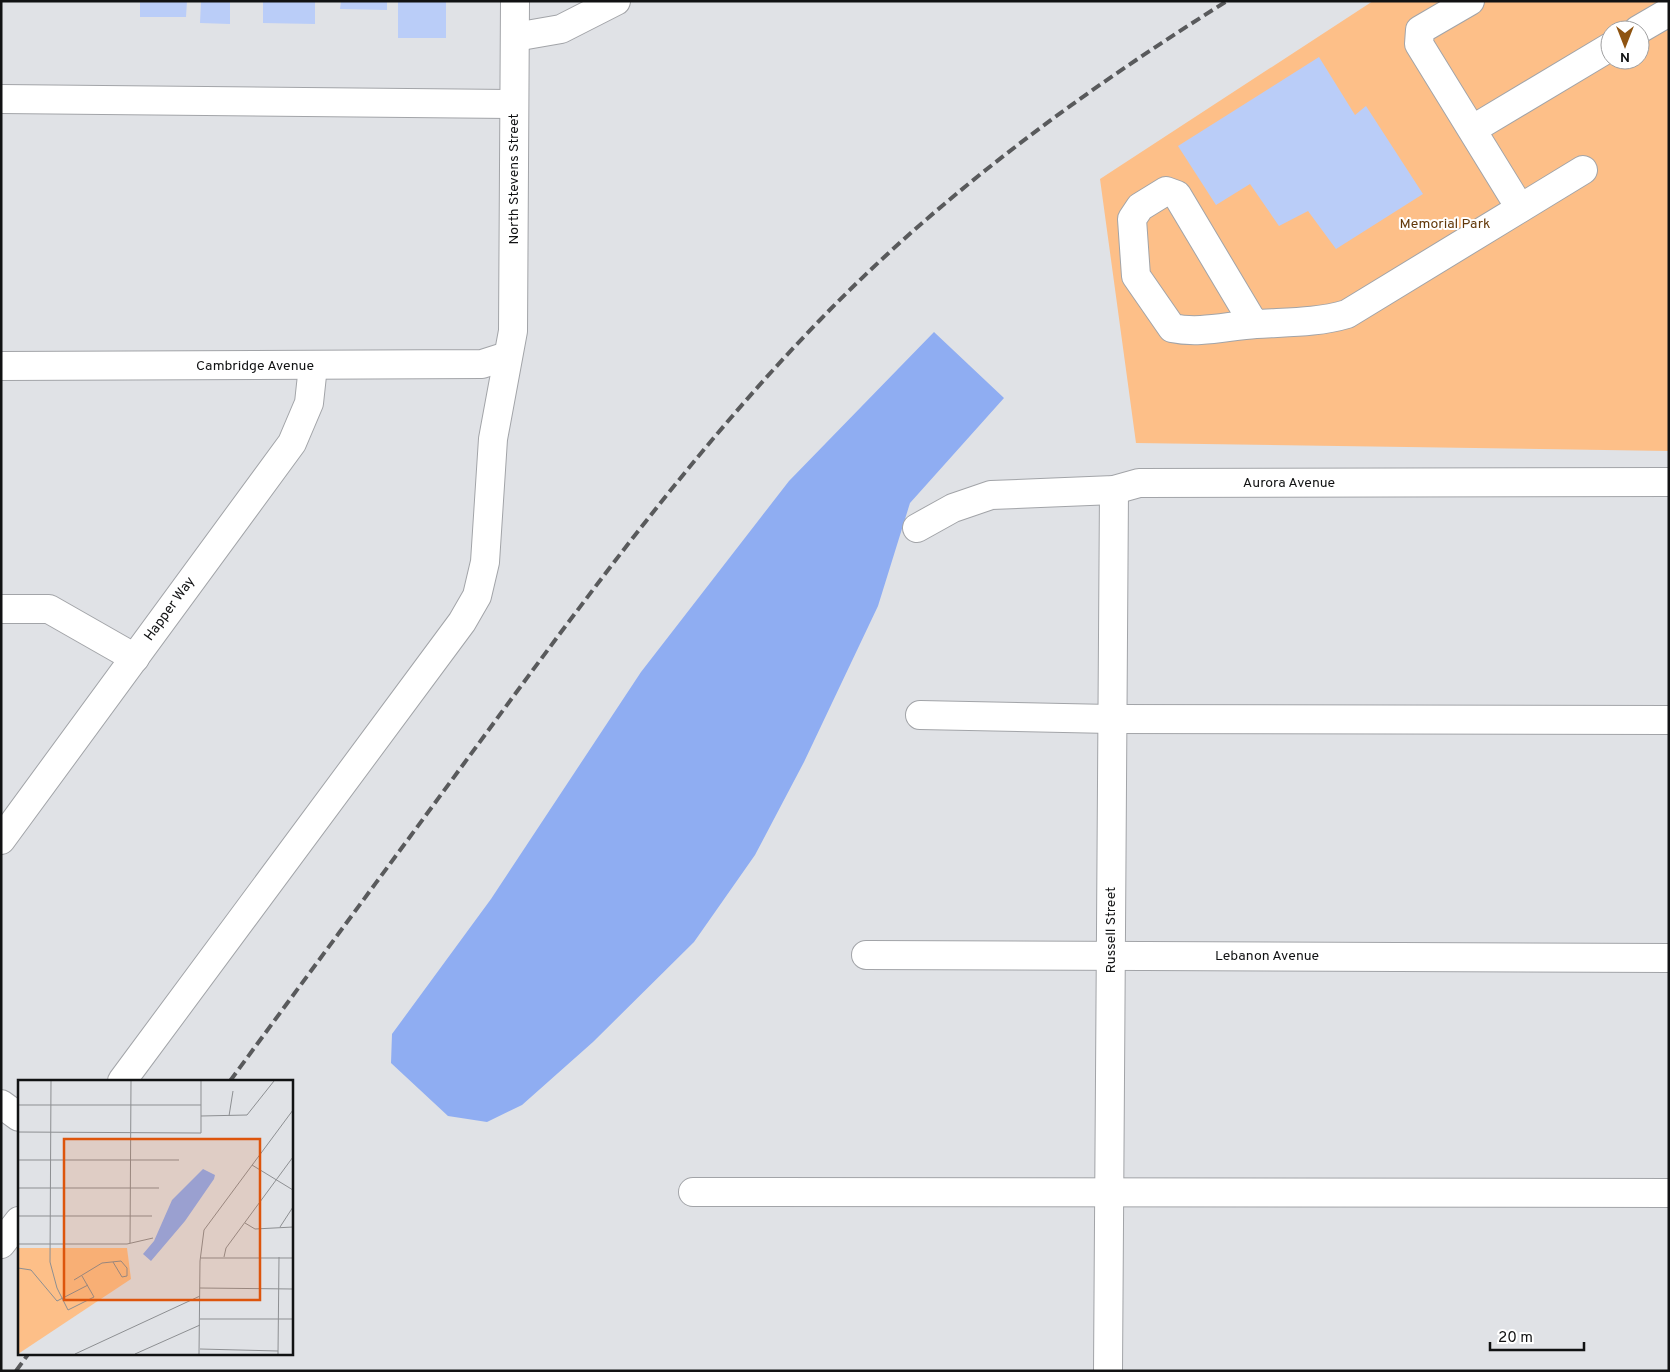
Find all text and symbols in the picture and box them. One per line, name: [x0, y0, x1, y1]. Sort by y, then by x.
north arrow: [1600, 20, 1650, 70]
text: N: [1620, 48, 1630, 65]
street label: North Stevens Street: [506, 113, 523, 245]
park label: Memorial Park: [1400, 216, 1490, 233]
street label: Cambridge Avenue: [196, 358, 314, 375]
street label: Aurora Avenue: [1243, 475, 1335, 492]
street label: Happer Way: [141, 574, 199, 644]
street label: Russell Street: [1103, 887, 1120, 973]
street label: Lebanon Avenue: [1215, 948, 1319, 965]
inset map: [18, 1080, 292, 1354]
scale bar: [1490, 1320, 1584, 1352]
text: 20 m: [1498, 1329, 1533, 1348]

